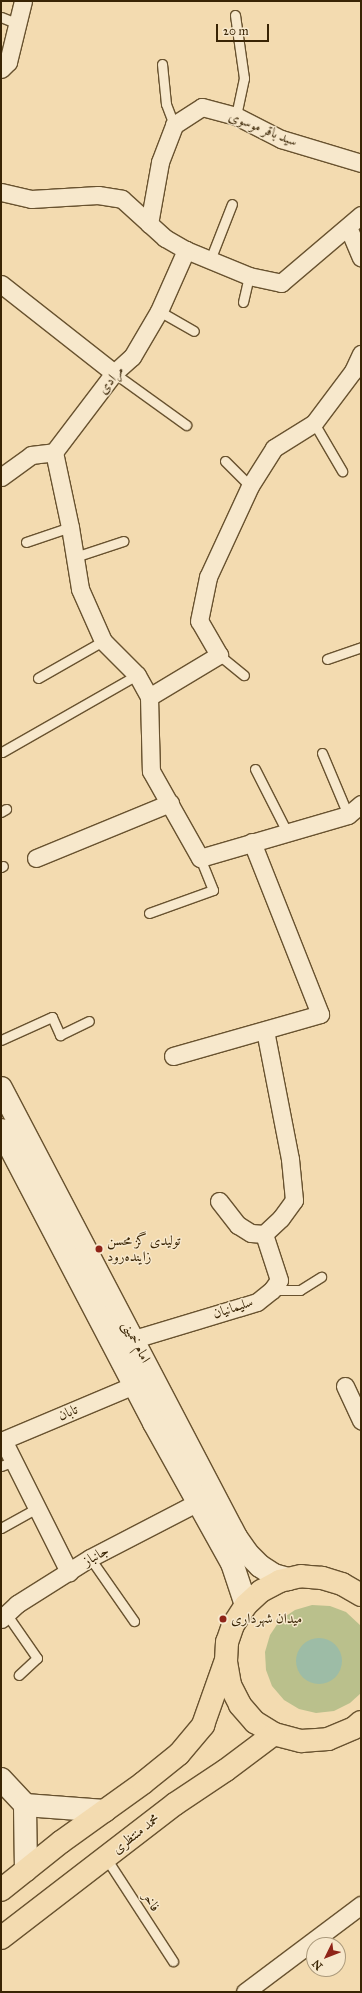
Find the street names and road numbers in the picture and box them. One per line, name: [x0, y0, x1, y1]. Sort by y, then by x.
street label: سید باقر موسوی: [226, 108, 300, 150]
street label: مرادی: [94, 363, 128, 397]
street label: سلیمانیان: [211, 1294, 255, 1322]
street label: امام خمینی: [118, 1318, 154, 1366]
street label: تابان: [56, 1401, 80, 1425]
street label: جانباز: [80, 1542, 112, 1570]
street label: محمد منتظری: [109, 1810, 163, 1858]
street label: فاخر: [139, 1889, 163, 1915]

